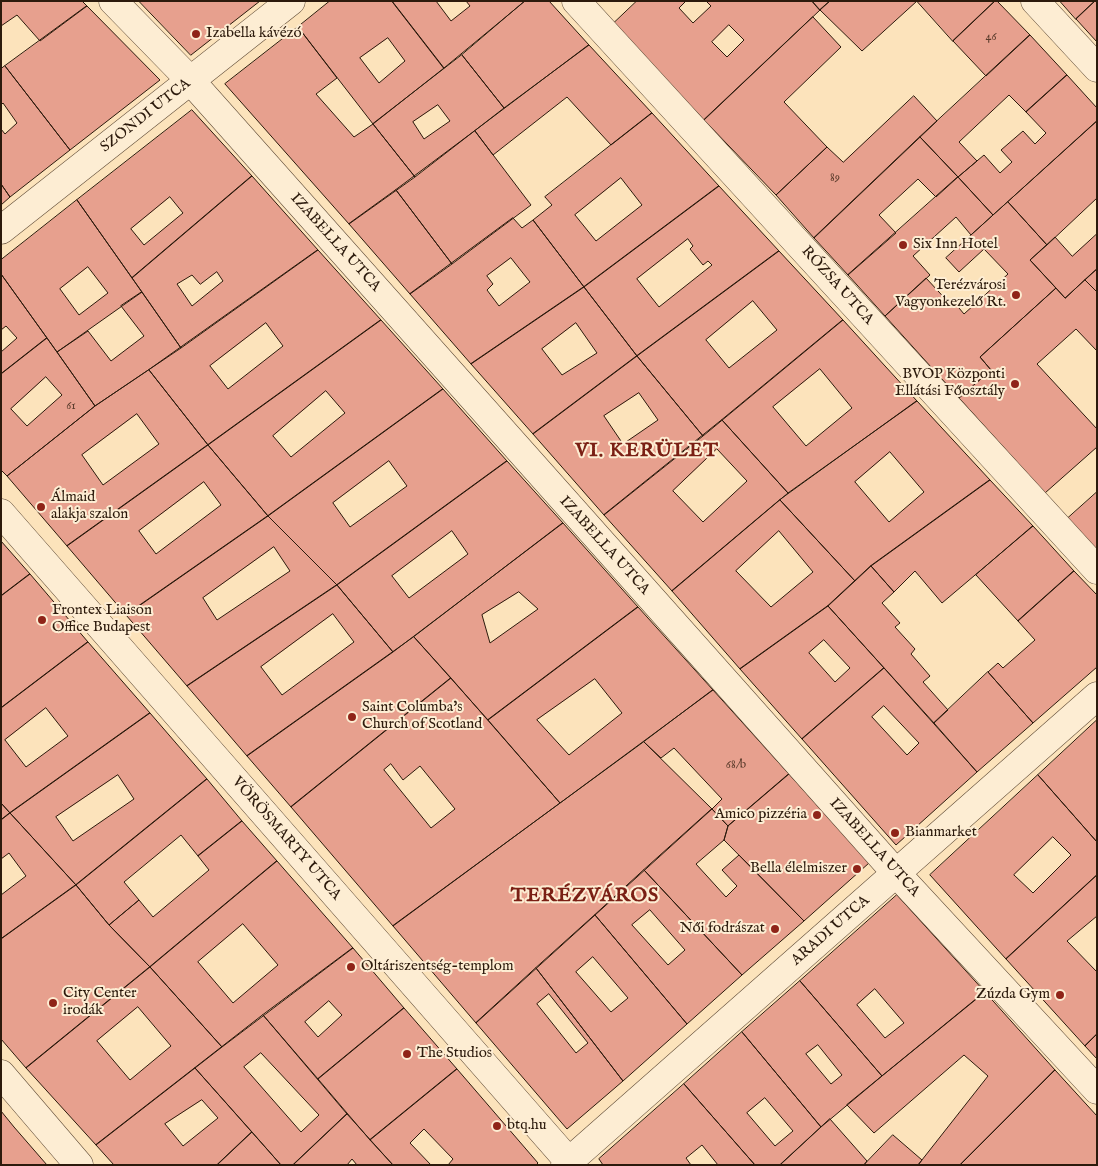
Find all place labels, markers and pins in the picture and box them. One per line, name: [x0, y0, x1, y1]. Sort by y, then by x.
place label: Izabella kávézó: [206, 25, 302, 43]
marker: Izabella kávézó: [190, 28, 202, 40]
place label: Six Inn Hotel: [913, 236, 998, 254]
marker: Six Inn Hotel: [897, 239, 909, 251]
place label: Terézvárosi Vagyonkezelő Rt.: [895, 277, 1006, 312]
marker: Terézvárosi Vagyonkezelő Rt.: [1010, 289, 1022, 301]
place label: BVOP Központi Ellátási Főosztály: [895, 366, 1005, 401]
marker: BVOP Központi Ellátási Főosztály: [1009, 378, 1021, 390]
place label: Álmaid alakja szalon: [51, 489, 128, 524]
marker: Álmaid alakja szalon: [35, 501, 47, 513]
place label: Frontex Liaison Office Budapest: [52, 602, 152, 637]
marker: Frontex Liaison Office Budapest: [36, 614, 48, 626]
place label: Saint Columba's Church of Scotland: [362, 699, 482, 734]
marker: Saint Columba's Church of Scotland: [346, 711, 358, 723]
place label: Amico pizzéria: [715, 806, 807, 824]
marker: Amico pizzéria: [811, 809, 823, 821]
place label: Bianmarket: [905, 824, 977, 842]
marker: Bianmarket: [889, 827, 901, 839]
place label: Bella élelmiszer: [750, 860, 847, 878]
marker: Bella élelmiszer: [851, 863, 863, 875]
place label: Női fodrászat: [680, 920, 765, 938]
marker: Női fodrászat: [769, 923, 781, 935]
place label: Oltáriszentség-templom: [361, 958, 514, 976]
marker: Oltáriszentség-templom: [345, 961, 357, 973]
place label: City Center irodák: [63, 985, 137, 1020]
place label: Zúzda Gym: [976, 986, 1050, 1004]
marker: Zúzda Gym: [1054, 989, 1066, 1001]
marker: City Center irodák: [47, 997, 59, 1009]
place label: The Studios: [417, 1045, 492, 1063]
marker: The Studios: [401, 1048, 413, 1060]
place label: btq.hu: [507, 1117, 547, 1135]
marker: btq.hu: [491, 1120, 503, 1132]

